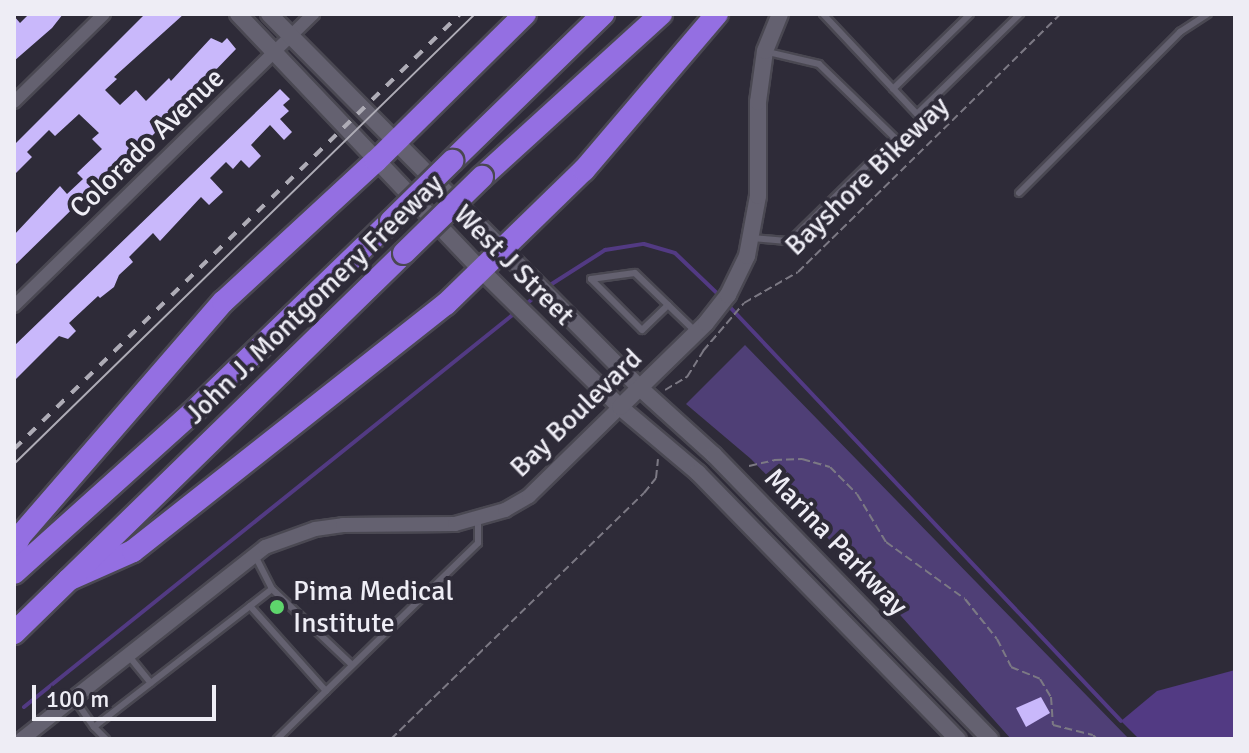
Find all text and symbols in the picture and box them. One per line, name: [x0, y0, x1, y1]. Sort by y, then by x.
street label: Colorado Avenue: [63, 61, 231, 225]
street label: Bayshore Bikeway: [778, 89, 956, 263]
street label: John J. Montgomery Freeway: [178, 167, 450, 431]
street label: West J Street: [447, 198, 581, 332]
street label: Bay Boulevard: [503, 342, 649, 484]
street label: Marina Parkway: [757, 461, 915, 623]
place label: Pima Medical Institute: [293, 574, 454, 640]
marker: Pima Medical Institute: [268, 598, 286, 616]
scale bar: [36, 669, 220, 719]
text: 100 m: [46, 684, 109, 714]

